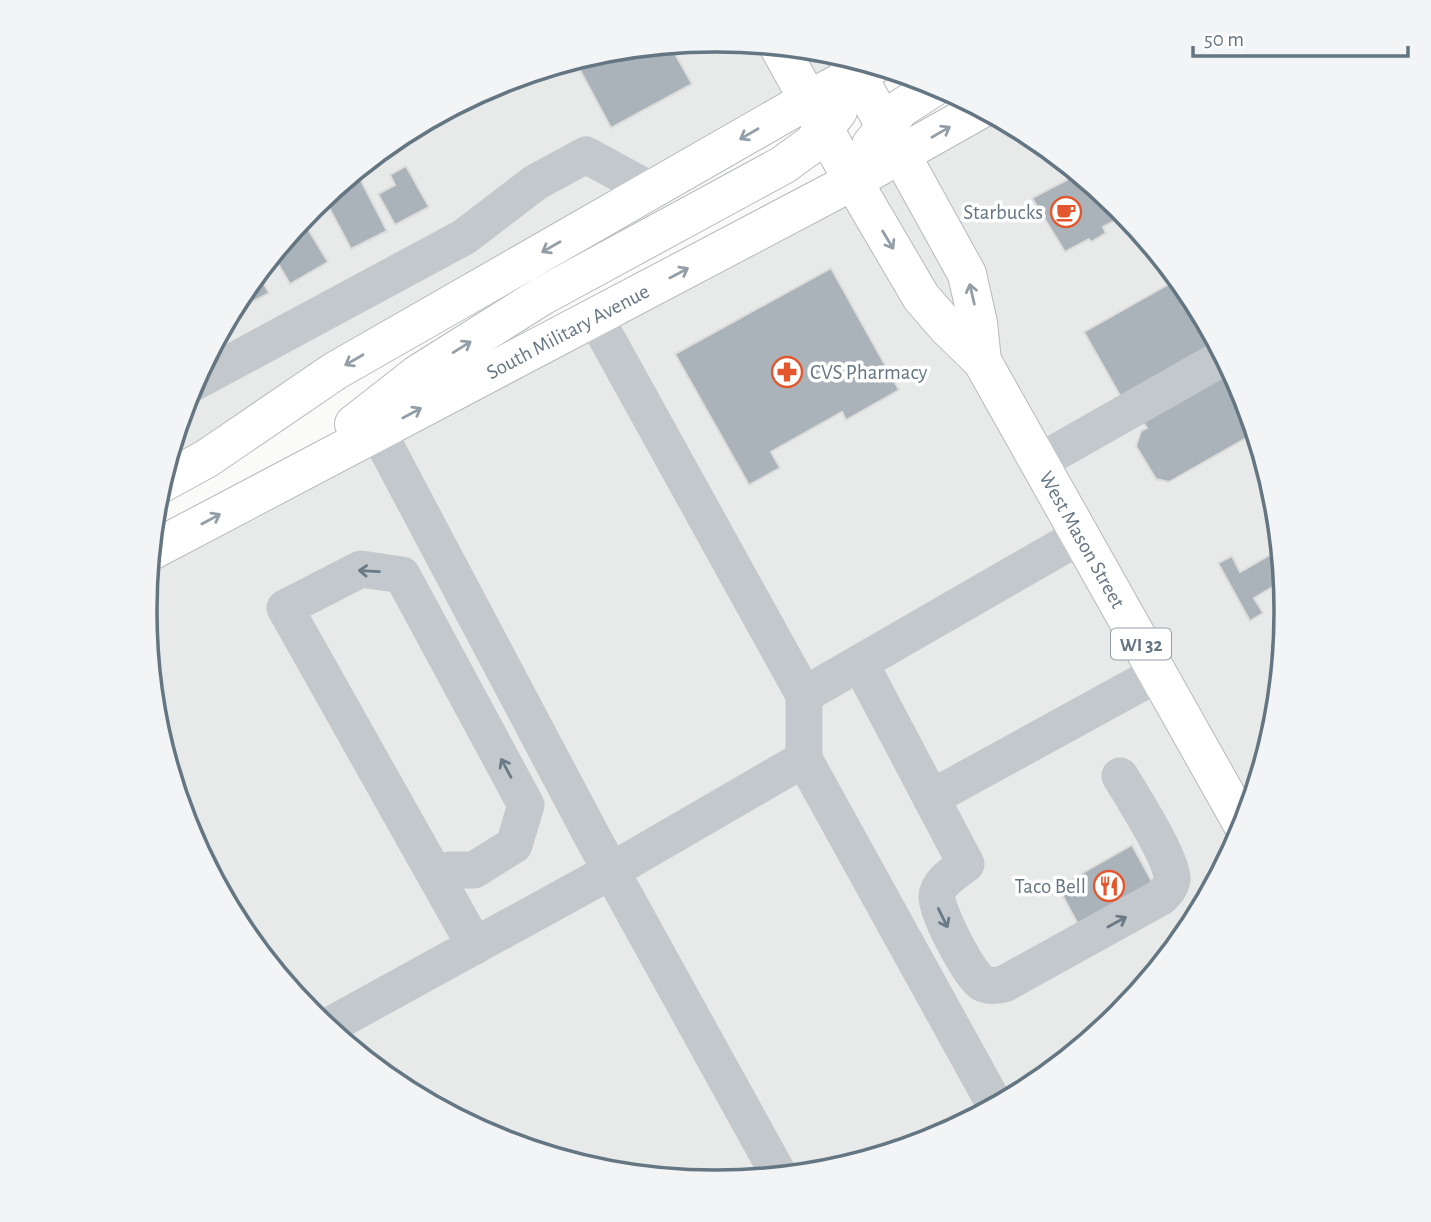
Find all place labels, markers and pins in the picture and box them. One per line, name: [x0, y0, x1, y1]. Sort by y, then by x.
cafe icon: Starbucks: [1049, 195, 1083, 229]
place label: Starbucks: [963, 202, 1043, 223]
pharmacy icon: CVS Pharmacy: [770, 355, 804, 389]
place label: CVS Pharmacy: [810, 362, 928, 383]
restaurant icon: Taco Bell: [1092, 869, 1126, 903]
place label: Taco Bell: [1014, 876, 1086, 897]

